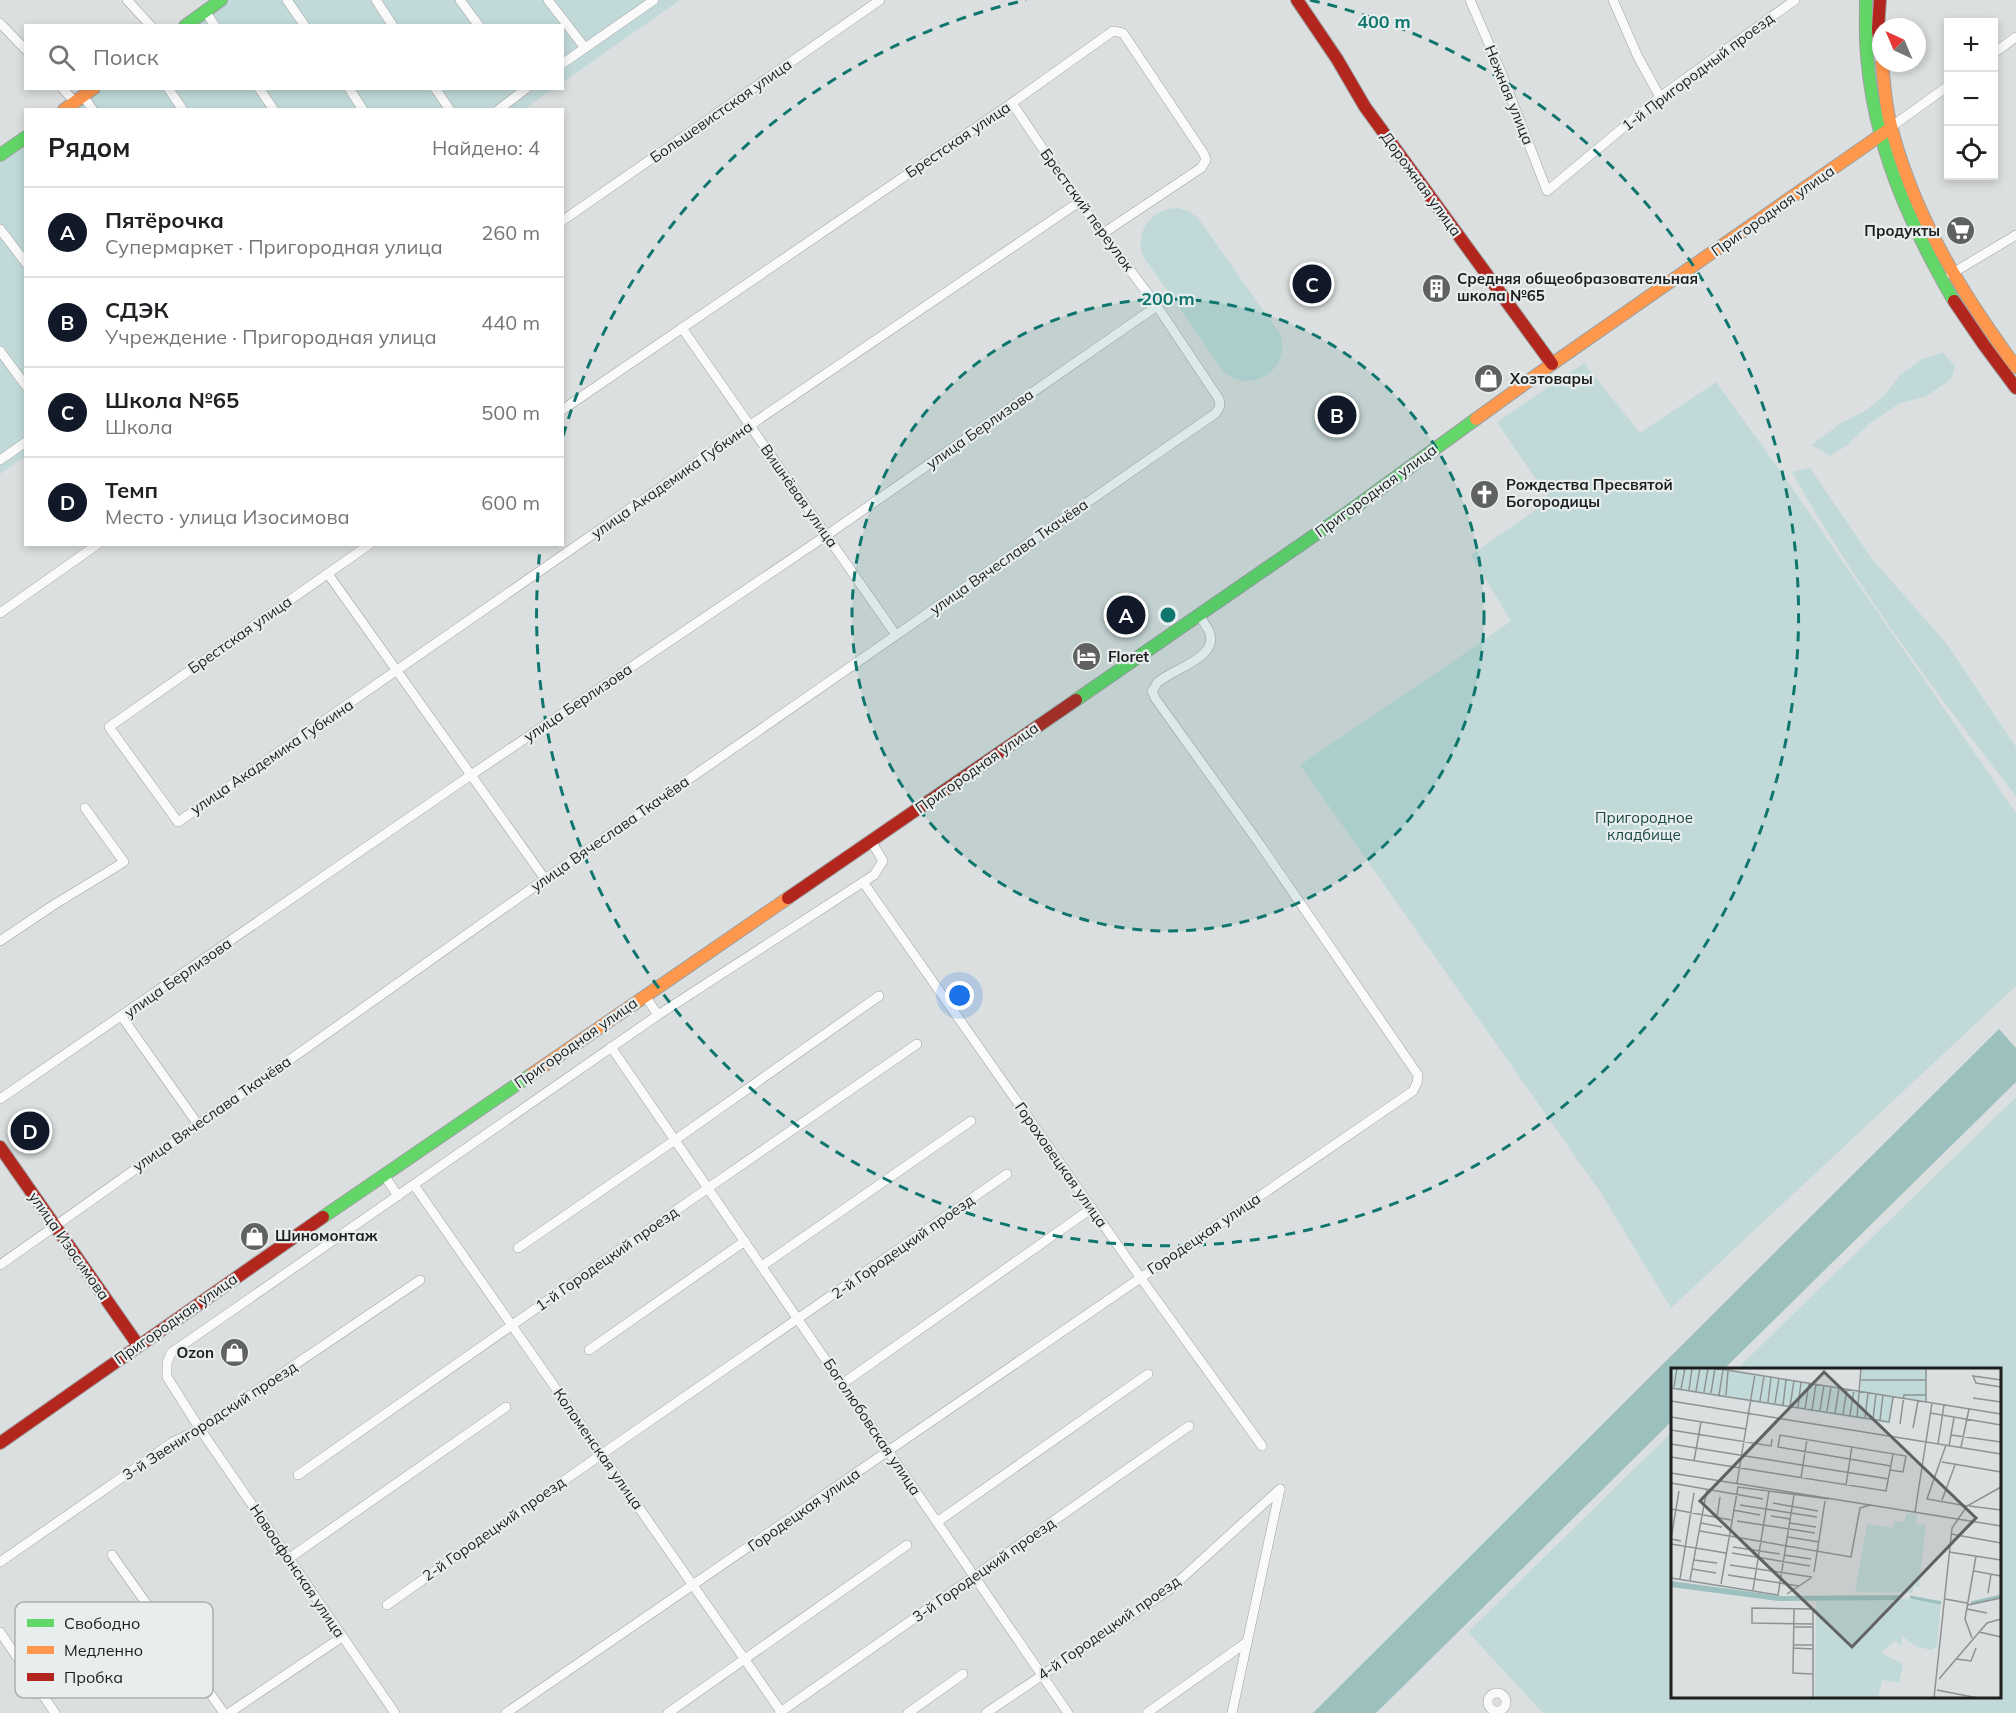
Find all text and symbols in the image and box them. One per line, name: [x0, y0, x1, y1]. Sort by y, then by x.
street label: 1-й Пригородный проезд: [1618, 8, 1777, 135]
text: 400 m: [1357, 10, 1411, 33]
north arrow: [1872, 18, 1926, 72]
map controls: [1944, 18, 1998, 180]
button: +: [1944, 18, 1998, 72]
search box: [24, 24, 564, 90]
icon: search: [45, 41, 78, 74]
street label: Нежная улица: [1481, 42, 1538, 147]
text: Поиск: [93, 43, 159, 71]
street label: Большевистская улица: [646, 54, 795, 167]
button: −: [1944, 72, 1998, 126]
street label: Брестская улица: [902, 97, 1014, 182]
button: locate: [1944, 126, 1998, 180]
street label: Дорожная улица: [1377, 128, 1466, 240]
text: Рядом: [48, 131, 131, 164]
text: Найдено: 4: [432, 135, 540, 160]
street label: Брестский переулок: [1036, 145, 1139, 276]
street label: Пригородная улица: [1708, 161, 1838, 260]
text: Пятёрочка: [105, 206, 224, 234]
supermarket icon: Продукты: [1945, 215, 1977, 247]
text: A: [60, 220, 75, 245]
text: 260 m: [481, 220, 540, 245]
place label: Продукты: [1864, 221, 1940, 240]
text: Супермаркет · Пригородная улица: [105, 234, 443, 259]
pin: C: [1292, 262, 1332, 306]
place label: Средняя общеобразовательная школа №65: [1457, 269, 1698, 305]
building icon: Средняя общеобразовательная школа №65: [1420, 272, 1452, 304]
text: 200 m: [1141, 287, 1195, 310]
text: СДЭК: [105, 296, 169, 324]
text: B: [61, 310, 74, 335]
text: 440 m: [481, 310, 540, 335]
text: Учреждение · Пригородная улица: [105, 324, 437, 349]
shop icon: Хозтовары: [1473, 363, 1505, 395]
place label: Хозтовары: [1509, 369, 1593, 388]
street label: улица Берлизова: [922, 384, 1037, 473]
text: Школа №65: [105, 386, 239, 414]
pin: B: [1318, 392, 1356, 438]
text: C: [61, 400, 74, 425]
text: 500 m: [481, 400, 540, 425]
text: Школа: [105, 414, 173, 439]
street label: улица Академика Губкина: [587, 417, 756, 543]
street label: Вишнёвая улица: [757, 440, 842, 551]
street label: Пригородная улица: [1311, 440, 1440, 541]
place label: Рождества Пресвятой Богородицы: [1506, 475, 1673, 511]
text: Темп: [105, 476, 158, 504]
church icon: Рождества Пресвятой Богородицы: [1469, 478, 1501, 510]
text: D: [60, 490, 75, 515]
text: 600 m: [481, 490, 540, 515]
street label: улица Вячеслава Ткачёва: [926, 495, 1092, 619]
text: Место · улица Изосимова: [105, 504, 350, 529]
street label: Брестская улица: [184, 592, 295, 678]
pin: A: [1106, 592, 1146, 638]
centre of rings: [1158, 605, 1178, 625]
hotel icon: Floret: [1071, 641, 1103, 673]
place label: Floret: [1108, 647, 1149, 666]
street label: улица Берлизова: [520, 659, 636, 746]
street label: улица Академика Губкина: [187, 695, 357, 818]
street label: Пригородная улица: [912, 718, 1042, 817]
street label: улица Вячеслава Ткачёва: [527, 772, 693, 896]
park label: Пригородное кладбище: [1595, 808, 1693, 844]
street label: улица Берлизова: [120, 933, 235, 1022]
your location: [945, 981, 974, 1010]
street label: Пригородная улица: [511, 993, 641, 1092]
street label: улица Вячеслава Ткачёва: [129, 1052, 295, 1176]
street label: Гороховецкая улица: [1011, 1098, 1112, 1231]
pin: D: [10, 1108, 50, 1154]
street label: улица Изосимова: [25, 1188, 114, 1304]
street label: Городецкая улица: [1143, 1189, 1264, 1279]
street label: 2-й Городецкий проезд: [828, 1190, 978, 1303]
street label: 1-й Городецкий проезд: [532, 1202, 682, 1315]
shop icon: Шиномонтаж: [238, 1220, 270, 1252]
place label: Шиномонтаж: [275, 1226, 378, 1245]
street label: Пригородная улица: [111, 1269, 241, 1368]
shop icon: Ozon: [219, 1337, 251, 1369]
place label: Ozon: [177, 1343, 214, 1362]
street label: Боголюбовская улица: [819, 1355, 925, 1499]
street label: 3-й Звенигородский проезд: [119, 1357, 301, 1484]
inset map: [1671, 1368, 2001, 1698]
street label: Коломенская улица: [549, 1384, 647, 1513]
street label: Городецкая улица: [744, 1464, 864, 1555]
street label: 2-й Городецкий проезд: [419, 1472, 569, 1585]
street label: Новоафонская улица: [246, 1500, 349, 1641]
street label: 3-й Городецкий проезд: [909, 1513, 1059, 1626]
street label: 4-й Городецкий проезд: [1034, 1571, 1184, 1684]
legend: [15, 1602, 213, 1698]
text: Свободно: [64, 1613, 140, 1633]
text: Медленно: [64, 1640, 143, 1660]
text: Пробка: [64, 1667, 123, 1687]

